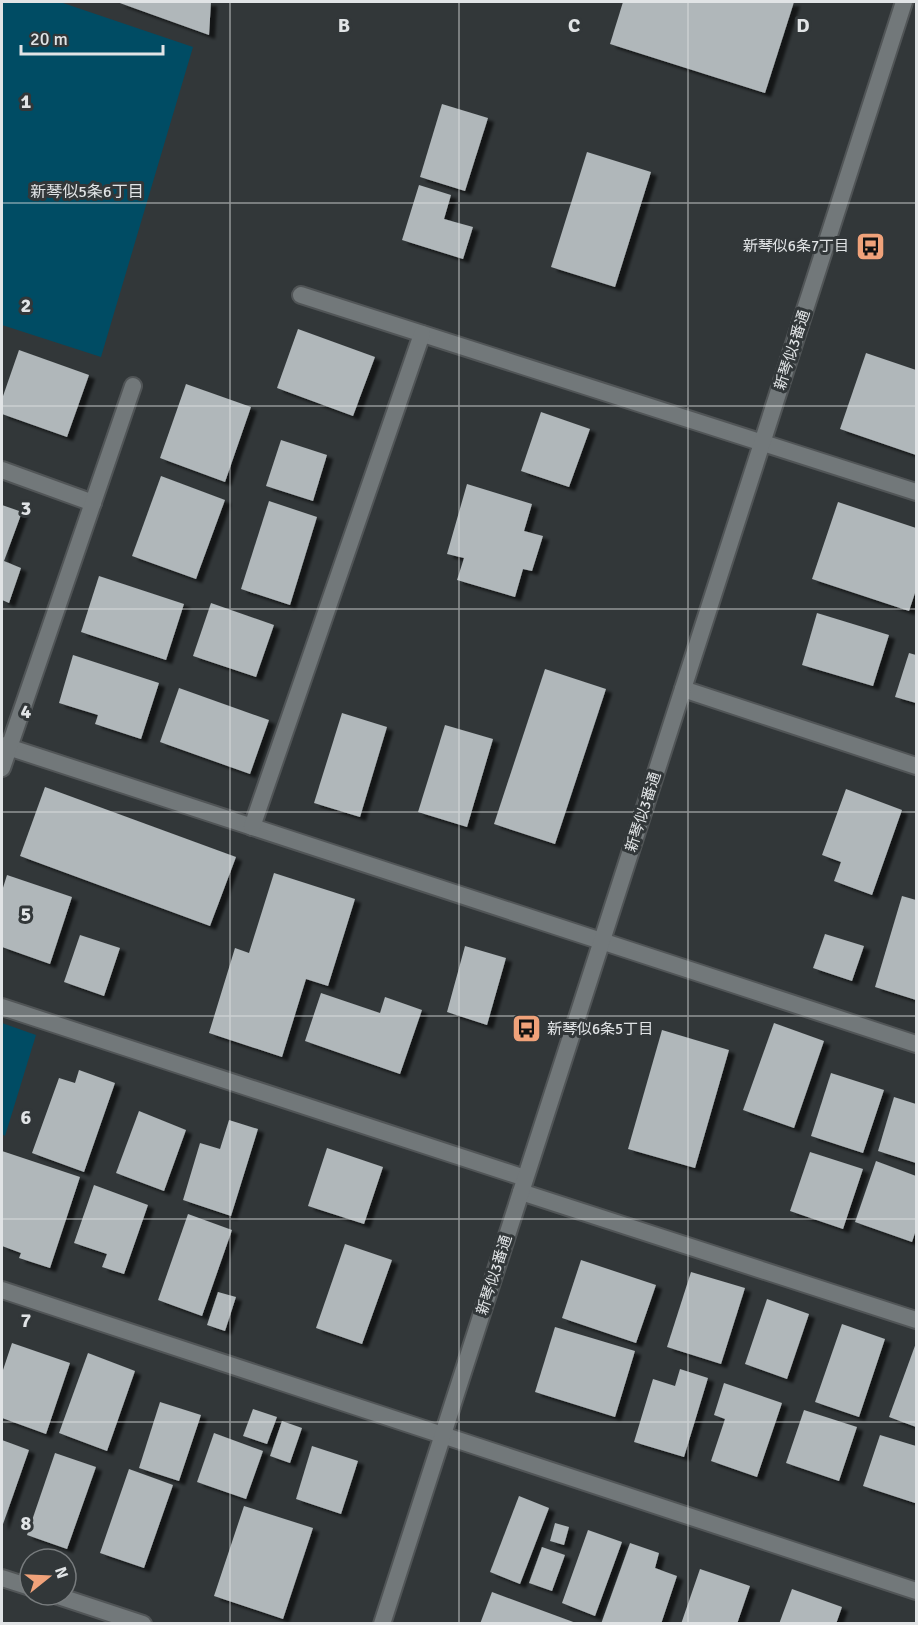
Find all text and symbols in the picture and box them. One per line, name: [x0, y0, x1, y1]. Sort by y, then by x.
text: B: [338, 13, 350, 38]
text: C: [568, 13, 580, 38]
text: D: [796, 13, 810, 38]
scale bar: [21, 18, 164, 56]
text: 20 m: [30, 28, 68, 50]
text: 1: [21, 89, 32, 114]
district label: 新琴似5条6丁目: [30, 182, 144, 202]
bus stop icon: 新琴似6条7丁目: [854, 230, 886, 262]
place label: 新琴似6条7丁目: [743, 237, 849, 255]
text: 2: [21, 293, 31, 318]
street label: 新琴似3番通: [771, 308, 813, 392]
text: 3: [21, 496, 31, 521]
text: 4: [21, 699, 32, 724]
street label: 新琴似3番通: [622, 770, 664, 854]
text: 5: [21, 902, 31, 927]
bus stop icon: 新琴似6条5丁目: [510, 1013, 542, 1045]
place label: 新琴似6条5丁目: [547, 1020, 653, 1038]
text: 6: [21, 1105, 32, 1130]
street label: 新琴似3番通: [473, 1233, 515, 1317]
text: 7: [21, 1308, 32, 1333]
text: 8: [21, 1511, 32, 1536]
north arrow: [18, 1547, 78, 1607]
text: N: [50, 1564, 73, 1581]

